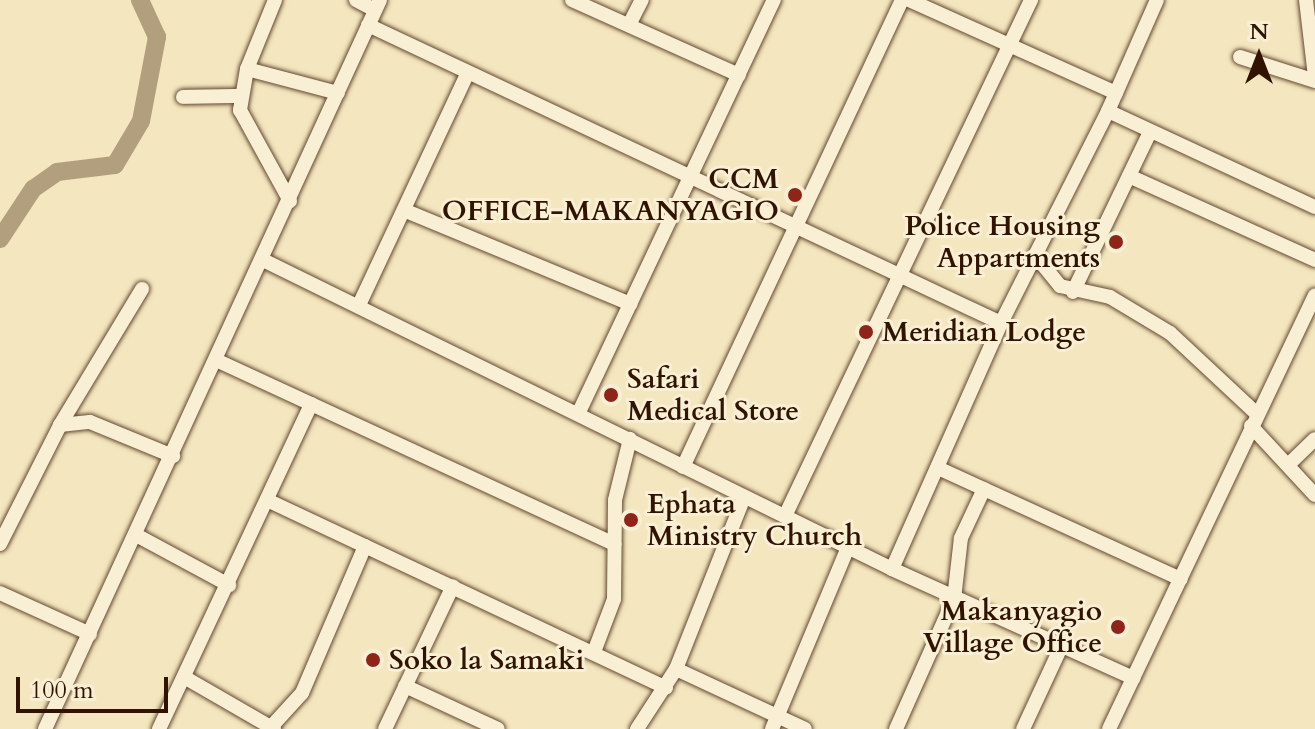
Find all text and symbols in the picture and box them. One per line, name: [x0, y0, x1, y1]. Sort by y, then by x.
north arrow: [1219, 16, 1299, 96]
text: N: [1249, 17, 1269, 47]
place label: CCM OFFICE-MAKANYAGIO: [442, 162, 779, 228]
marker: CCM OFFICE-MAKANYAGIO: [786, 186, 804, 204]
place label: Police Housing Appartments: [905, 209, 1100, 275]
marker: Police Housing Appartments: [1107, 233, 1125, 251]
place label: Meridian Lodge: [882, 315, 1086, 349]
marker: Meridian Lodge: [857, 323, 875, 341]
place label: Safari Medical Store: [627, 362, 799, 428]
marker: Safari Medical Store: [602, 386, 620, 404]
place label: Ephata Ministry Church: [647, 487, 862, 553]
marker: Ephata Ministry Church: [622, 511, 640, 529]
place label: Makanyagio Village Office: [923, 594, 1102, 660]
marker: Makanyagio Village Office: [1109, 618, 1127, 636]
place label: Soko la Samaki: [389, 643, 584, 677]
marker: Soko la Samaki: [364, 651, 382, 669]
scale bar: [20, 661, 172, 711]
text: 100 m: [30, 674, 94, 707]

